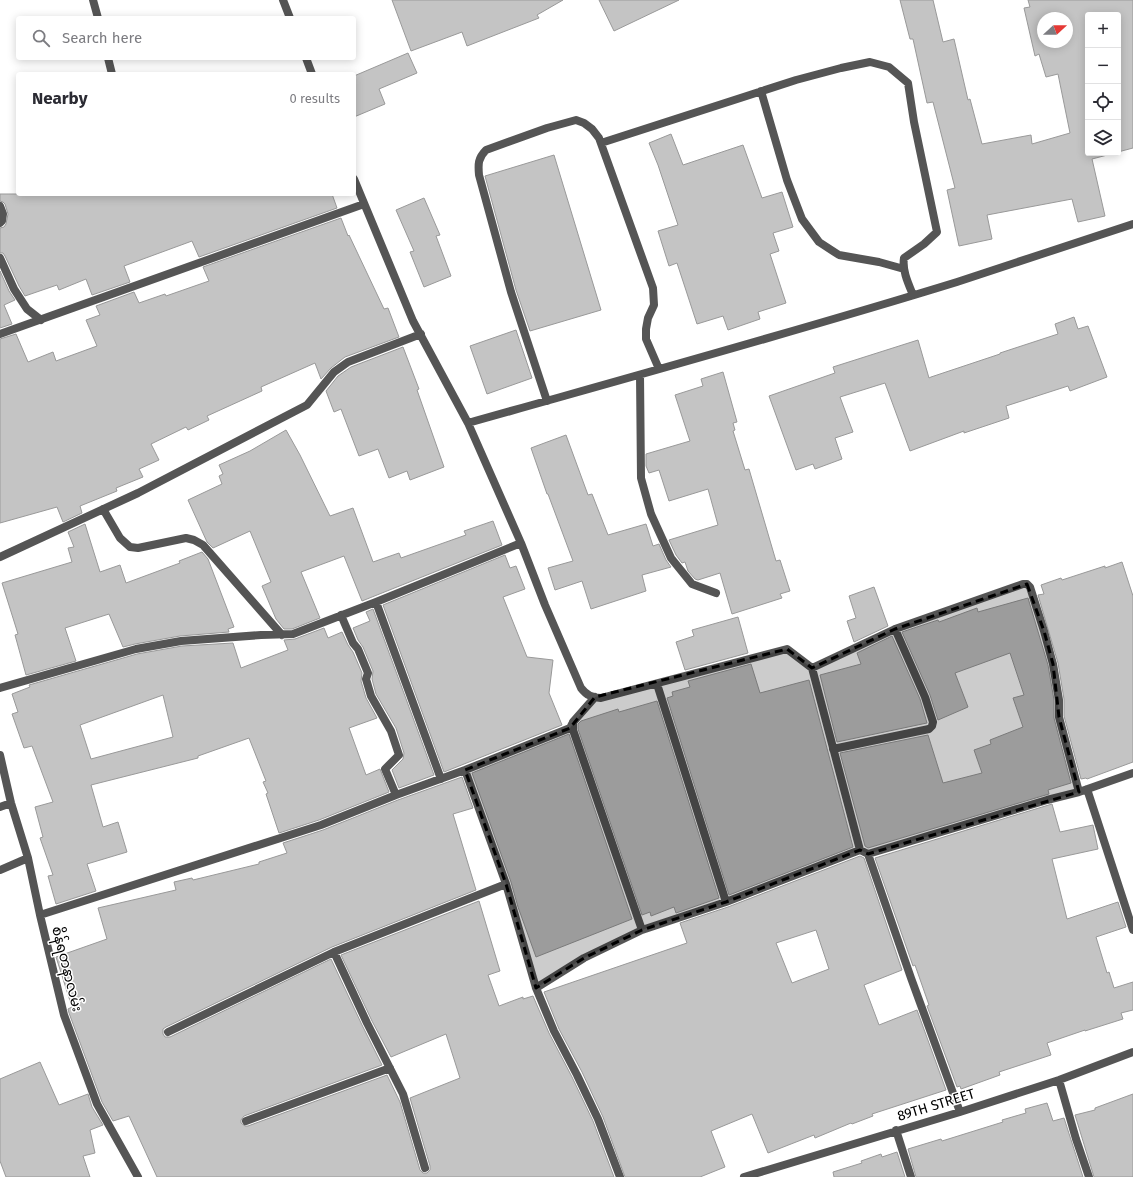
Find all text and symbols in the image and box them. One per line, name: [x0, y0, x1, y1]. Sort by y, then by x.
north arrow: [1037, 12, 1073, 48]
map controls: [1085, 12, 1121, 156]
button: +: [1085, 12, 1121, 48]
search box: [16, 16, 356, 60]
icon: search: [30, 27, 52, 49]
text: Search here: [62, 29, 142, 47]
button: −: [1085, 48, 1121, 84]
button: locate: [1085, 84, 1121, 120]
text: Nearby: [32, 88, 87, 109]
text: 0 results: [289, 91, 340, 106]
button: layers: [1085, 120, 1121, 156]
street label: စိန်ရတနာလမ်း: [45, 924, 88, 1014]
street label: 89TH STREET: [895, 1085, 978, 1125]

